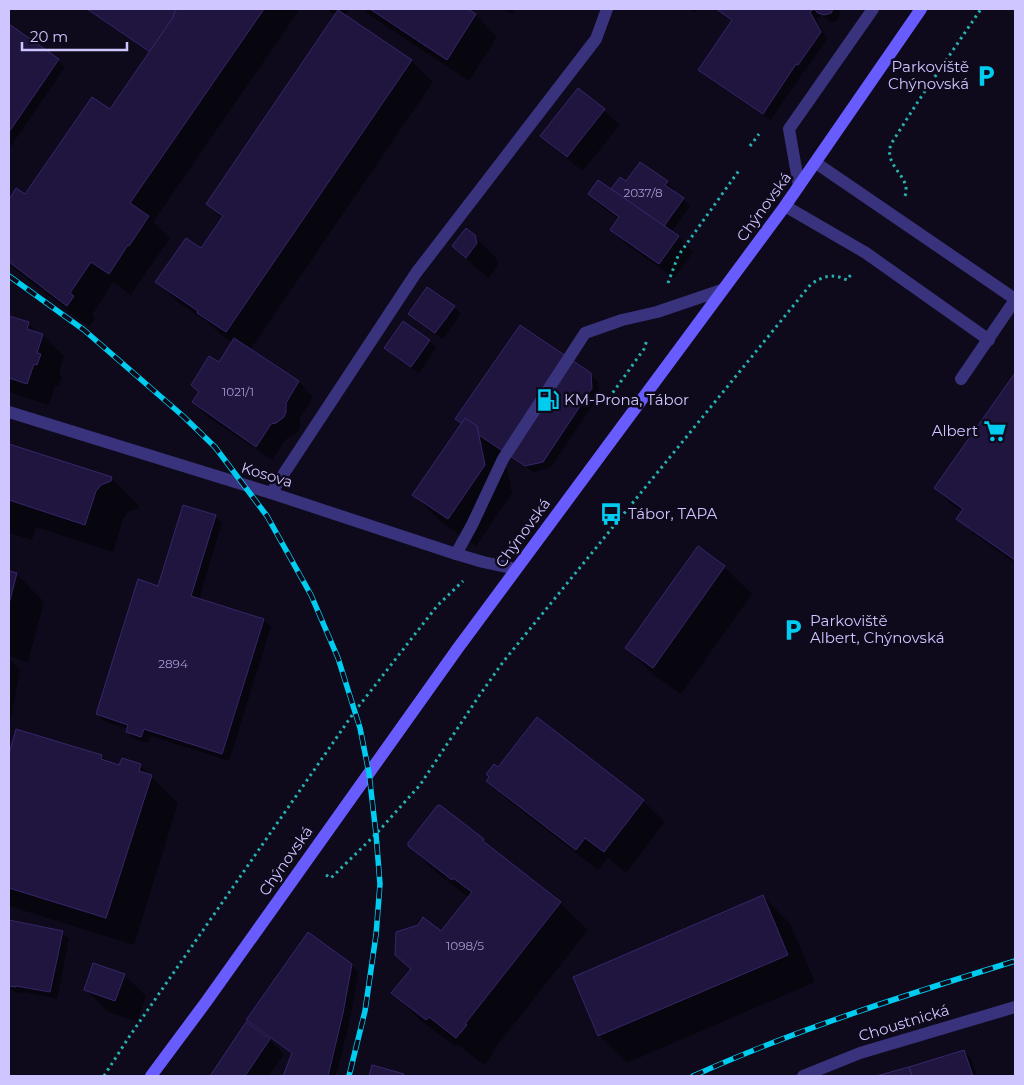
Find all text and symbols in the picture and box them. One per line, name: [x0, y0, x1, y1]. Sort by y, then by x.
scale bar: [22, 20, 128, 52]
text: 20 m: [30, 27, 68, 46]
place label: Parkoviště Chýnovská: [888, 57, 969, 93]
parking icon: Parkoviště Chýnovská: [973, 63, 999, 89]
street label: Chýnovská: [732, 168, 795, 245]
house number: 2037/8: [623, 185, 663, 200]
house number: 1021/1: [222, 384, 254, 399]
fuel station icon: KM-Prona, Tábor: [535, 387, 561, 413]
place label: KM-Prona, Tábor: [564, 390, 689, 409]
supermarket icon: Albert: [982, 418, 1008, 444]
place label: Albert: [932, 421, 978, 440]
street label: Kosova: [239, 458, 295, 491]
street label: Chýnovská: [491, 494, 554, 571]
bus stop icon: Tábor, TAPA: [598, 501, 624, 527]
place label: Tábor, TAPA: [628, 504, 718, 523]
place label: Parkoviště Albert, Chýnovská: [810, 611, 945, 647]
parking icon: Parkoviště Albert, Chýnovská: [780, 617, 806, 643]
house number: 2894: [158, 656, 188, 671]
street label: Chýnovská: [255, 822, 317, 899]
house number: 1098/5: [446, 938, 484, 953]
street label: Choustnická: [856, 1000, 952, 1045]

